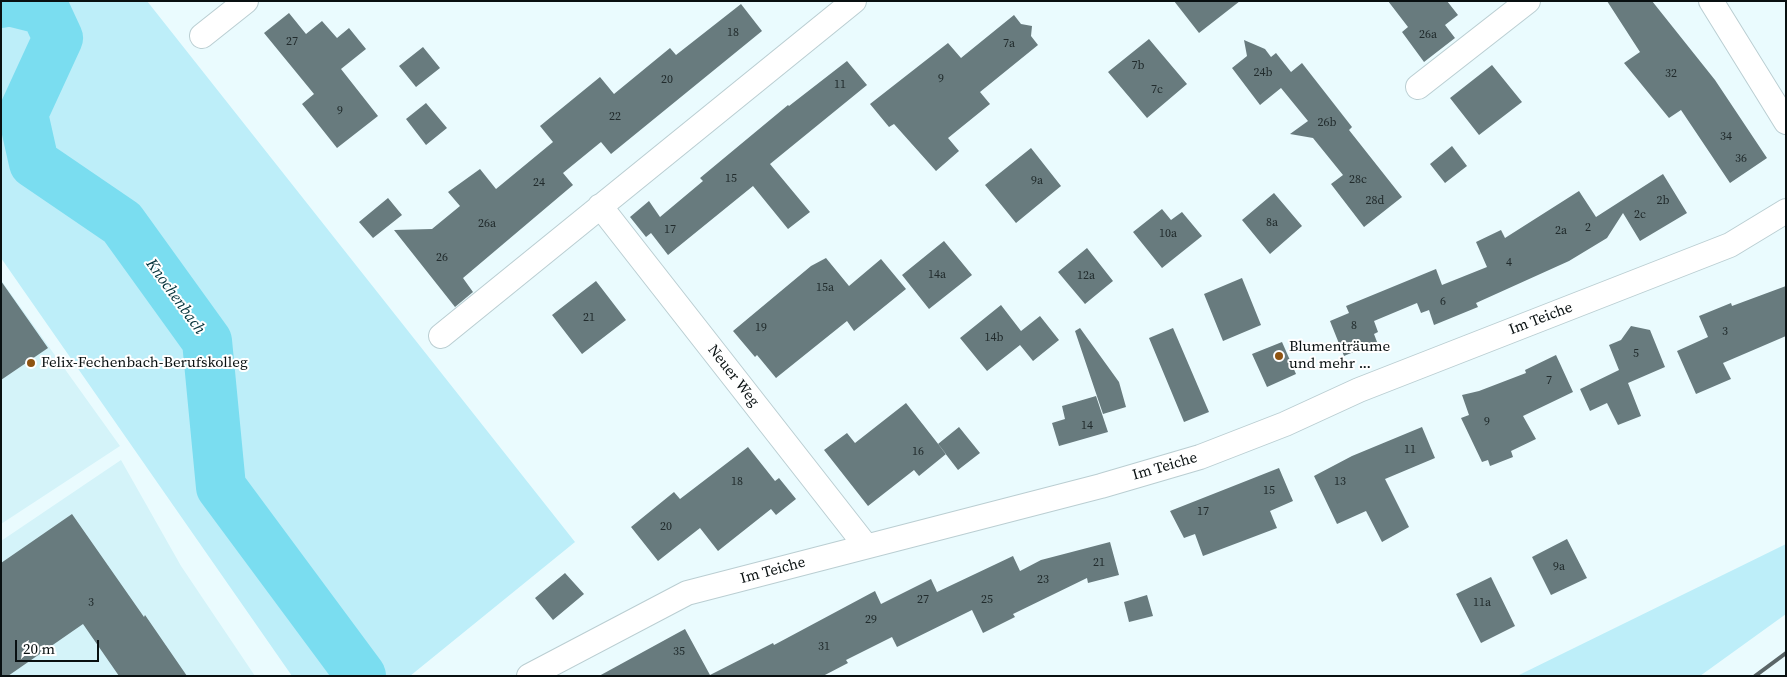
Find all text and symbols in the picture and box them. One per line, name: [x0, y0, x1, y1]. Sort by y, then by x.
house number: 18: [727, 26, 739, 40]
house number: 26a: [1419, 28, 1437, 42]
house number: 27: [286, 35, 298, 49]
house number: 7a: [1003, 37, 1015, 51]
house number: 7b: [1132, 59, 1144, 73]
house number: 24b: [1254, 66, 1272, 80]
house number: 32: [1665, 67, 1677, 81]
house number: 9: [938, 72, 944, 86]
house number: 20: [661, 73, 673, 87]
house number: 11: [834, 78, 846, 92]
house number: 7c: [1151, 83, 1163, 97]
house number: 9: [337, 104, 343, 118]
house number: 22: [609, 110, 621, 124]
house number: 26b: [1318, 116, 1336, 130]
house number: 34: [1720, 130, 1732, 144]
house number: 36: [1735, 152, 1747, 166]
house number: 15: [725, 172, 737, 186]
house number: 28c: [1349, 173, 1367, 187]
house number: 9a: [1031, 174, 1043, 188]
house number: 24: [533, 176, 545, 190]
house number: 28d: [1366, 194, 1384, 208]
house number: 2b: [1657, 194, 1669, 208]
house number: 2c: [1634, 208, 1646, 222]
house number: 8a: [1266, 216, 1278, 230]
house number: 26a: [478, 217, 496, 231]
house number: 2: [1585, 221, 1591, 235]
house number: 17: [664, 223, 676, 237]
house number: 2a: [1555, 224, 1567, 238]
house number: 10a: [1159, 227, 1177, 241]
house number: 26: [436, 251, 448, 265]
water label: Knochenbach: [141, 255, 209, 339]
house number: 4: [1506, 256, 1512, 270]
house number: 14a: [928, 268, 946, 282]
house number: 12a: [1077, 269, 1095, 283]
house number: 15a: [816, 281, 834, 295]
house number: 6: [1440, 295, 1446, 309]
street label: Im Teiche: [1507, 299, 1575, 339]
house number: 21: [583, 311, 595, 325]
house number: 8: [1351, 319, 1357, 333]
house number: 19: [755, 321, 767, 335]
house number: 3: [1722, 325, 1728, 339]
house number: 14b: [985, 331, 1003, 345]
place label: Blumenträume und mehr ...: [1289, 338, 1390, 373]
street label: Neuer Weg: [703, 342, 763, 410]
house number: 5: [1633, 347, 1639, 361]
marker: Blumenträume und mehr ...: [1273, 350, 1285, 362]
place label: Felix-Fechenbach-Berufskolleg: [41, 354, 248, 372]
marker: Felix-Fechenbach-Berufskolleg: [25, 357, 37, 369]
house number: 7: [1546, 374, 1552, 388]
house number: 9: [1484, 415, 1490, 429]
house number: 14: [1081, 419, 1093, 433]
house number: 11: [1404, 443, 1416, 457]
house number: 16: [912, 445, 924, 459]
street label: Im Teiche: [1131, 449, 1199, 485]
house number: 18: [731, 475, 743, 489]
house number: 13: [1334, 475, 1346, 489]
house number: 15: [1263, 484, 1275, 498]
house number: 17: [1197, 505, 1209, 519]
house number: 20: [660, 520, 672, 534]
street label: Im Teiche: [739, 554, 807, 588]
house number: 21: [1093, 556, 1105, 570]
house number: 9a: [1553, 560, 1565, 574]
house number: 23: [1037, 573, 1049, 587]
house number: 27: [917, 593, 929, 607]
house number: 25: [981, 593, 993, 607]
house number: 3: [88, 596, 94, 610]
house number: 11a: [1473, 596, 1491, 610]
house number: 29: [865, 613, 877, 627]
scale bar: [18, 630, 101, 662]
text: 20 m: [23, 638, 55, 659]
house number: 31: [818, 640, 830, 654]
house number: 35: [673, 645, 685, 659]

